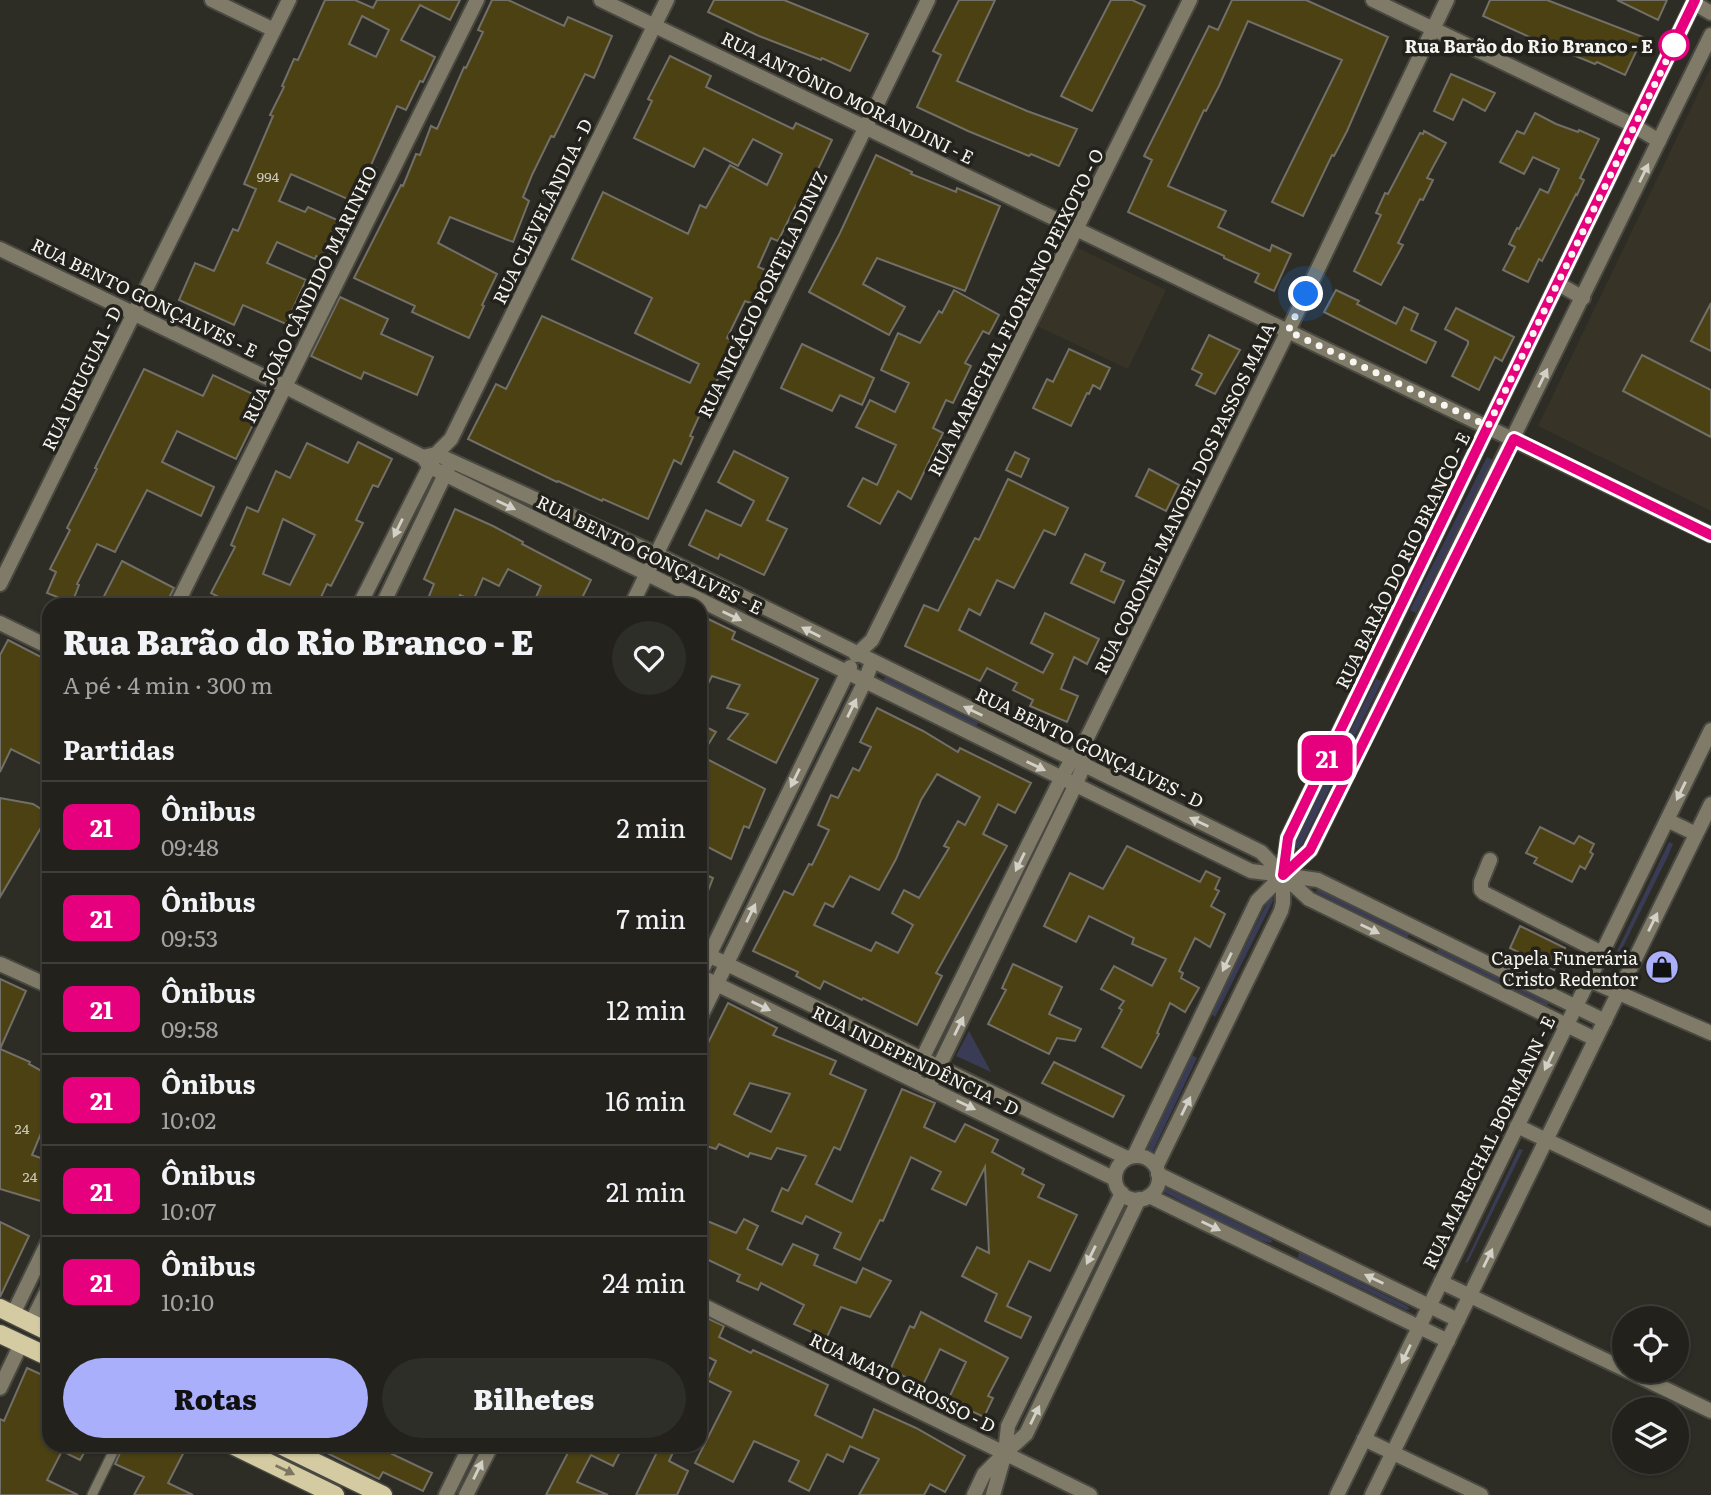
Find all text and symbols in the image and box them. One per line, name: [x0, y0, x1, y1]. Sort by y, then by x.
street label: RUA ANTÔNIO MORANDINI - E: [717, 24, 979, 170]
marker: Rua Barão do Rio Branco - E: [1659, 30, 1689, 60]
place label: Rua Barão do Rio Branco - E: [1404, 32, 1653, 59]
street label: RUA CLEVELÂNDIA - D: [485, 114, 599, 308]
street label: RUA MARECHAL FLORIANO PEIXOTO - O: [920, 143, 1110, 481]
street label: RUA JOÃO CÂNDIDO MARINHO: [235, 161, 383, 427]
one-way arrow: [1638, 163, 1649, 183]
house number: 994: [257, 166, 279, 186]
street label: RUA NICÁCIO PORTELA DINIZ: [690, 166, 834, 422]
street label: RUA BENTO GONÇALVES - E: [27, 230, 263, 364]
your location: [1288, 276, 1323, 311]
street label: RUA URUGUAI - D: [34, 301, 128, 455]
street label: RUA CORONEL MANOEL DOS PASSOS MAIA: [1087, 318, 1281, 678]
one-way arrow: [1538, 368, 1549, 388]
street label: RUA BARÃO DO RIO BRANCO - E: [1328, 427, 1476, 693]
street label: RUA BENTO GONÇALVES - E: [532, 487, 768, 621]
one-way arrow: [496, 499, 516, 511]
one-way arrow: [392, 518, 404, 538]
one-way arrow: [722, 611, 742, 622]
text: Rua Barão do Rio Branco - E: [63, 616, 534, 665]
button: heart: [612, 621, 686, 695]
one-way arrow: [801, 626, 821, 637]
text: A pé · 4 min · 300 m: [63, 667, 273, 701]
street label: RUA BENTO GONÇALVES - D: [971, 680, 1209, 814]
one-way arrow: [846, 698, 857, 718]
one-way arrow: [963, 705, 983, 717]
text: Partidas: [63, 729, 174, 768]
line badge: 21: [1296, 735, 1358, 781]
text: 21: [1316, 740, 1338, 775]
one-way arrow: [1026, 761, 1046, 772]
one-way arrow: [790, 768, 801, 788]
one-way arrow: [1675, 781, 1687, 801]
text: Ônibus: [161, 790, 256, 829]
text: 2 min: [617, 807, 686, 846]
text: 21: [90, 809, 113, 844]
one-way arrow: [1189, 816, 1210, 827]
text: 09:48: [161, 829, 219, 863]
one-way arrow: [1014, 852, 1025, 872]
text: Ônibus: [161, 881, 256, 920]
text: 7 min: [617, 898, 686, 937]
text: 21: [90, 900, 113, 935]
one-way arrow: [746, 903, 757, 923]
one-way arrow: [1648, 912, 1659, 932]
text: 09:53: [161, 920, 218, 954]
one-way arrow: [1360, 923, 1380, 934]
place label: Capela Funerária Cristo Redentor: [1491, 944, 1638, 992]
shop icon: Capela Funerária Cristo Redentor: [1643, 948, 1681, 986]
one-way arrow: [1222, 952, 1233, 972]
text: Ônibus: [161, 972, 256, 1011]
text: 12 min: [606, 989, 686, 1028]
text: 21: [90, 991, 113, 1026]
street label: RUA INDEPENDÊNCIA - D: [808, 998, 1024, 1122]
one-way arrow: [751, 1000, 771, 1011]
text: 09:58: [161, 1011, 218, 1045]
street label: RUA MARECHAL BORMANN - E: [1415, 1011, 1561, 1273]
one-way arrow: [953, 1016, 964, 1036]
one-way arrow: [1543, 1051, 1555, 1071]
text: Ônibus: [161, 1063, 256, 1102]
text: 16 min: [605, 1080, 686, 1119]
text: 21: [90, 1082, 113, 1117]
one-way arrow: [1180, 1095, 1191, 1116]
one-way arrow: [956, 1100, 976, 1111]
text: 10:02: [161, 1102, 216, 1136]
house number: 24: [15, 1118, 30, 1138]
text: Ônibus: [161, 1154, 256, 1193]
house number: 24: [23, 1166, 38, 1186]
text: 21 min: [606, 1171, 686, 1210]
text: 21: [90, 1173, 113, 1208]
text: 10:07: [161, 1193, 216, 1227]
one-way arrow: [1201, 1220, 1221, 1231]
text: Ônibus: [161, 1245, 256, 1284]
one-way arrow: [1086, 1245, 1097, 1265]
one-way arrow: [1482, 1248, 1494, 1268]
text: 24 min: [602, 1262, 686, 1301]
text: 21: [90, 1264, 113, 1299]
one-way arrow: [1364, 1274, 1384, 1285]
text: 10:10: [161, 1284, 214, 1318]
map controls: [1612, 1306, 1689, 1474]
button: locate: [1612, 1306, 1689, 1383]
street label: RUA MATO GROSSO - D: [805, 1325, 1001, 1439]
one-way arrow: [1400, 1344, 1411, 1364]
button: Rotas: [63, 1358, 368, 1438]
button: Bilhetes: [382, 1358, 686, 1438]
button: layers: [1612, 1397, 1689, 1474]
one-way arrow: [1029, 1405, 1041, 1425]
one-way arrow: [473, 1460, 484, 1480]
one-way arrow: [275, 1465, 295, 1476]

